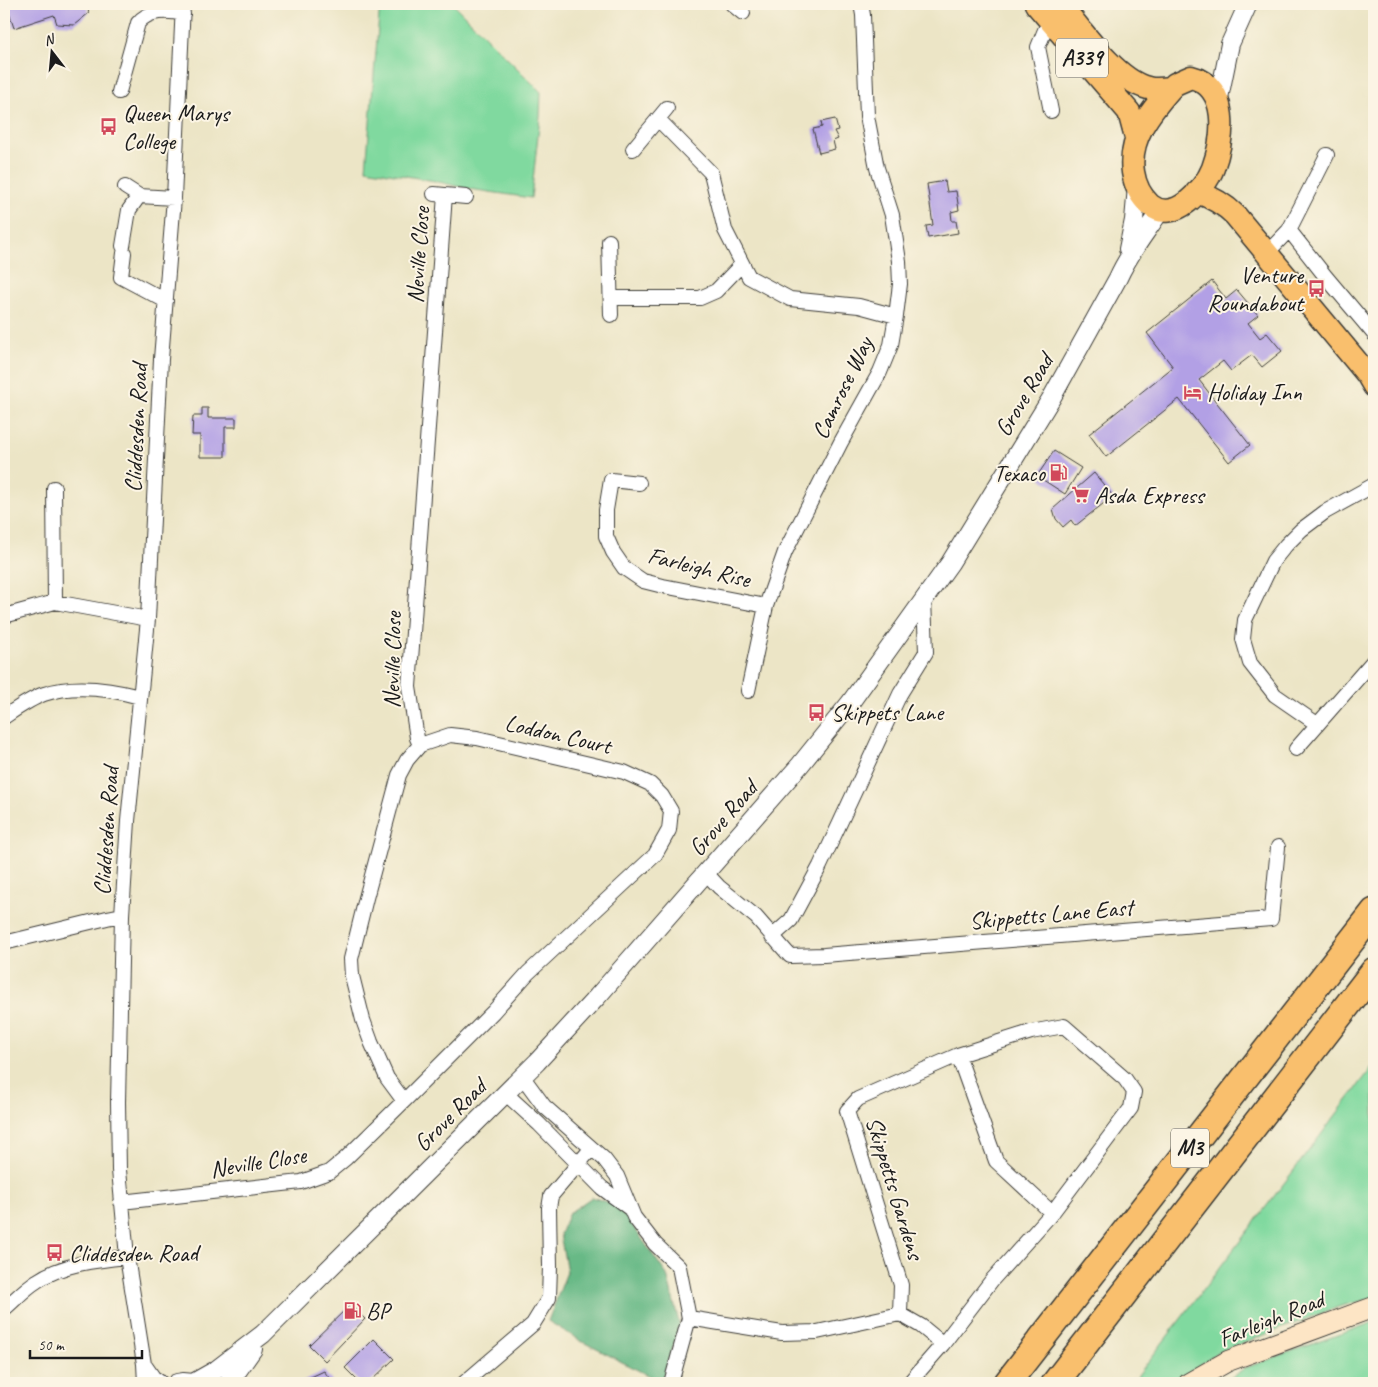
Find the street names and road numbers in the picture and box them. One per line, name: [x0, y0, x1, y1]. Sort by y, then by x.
road number: A339: [1056, 38, 1108, 78]
street label: Neville Close: [400, 204, 436, 304]
street label: Camrose Way: [804, 331, 880, 444]
street label: Grove Road: [988, 345, 1062, 442]
street label: Cliddesden Road: [118, 359, 155, 493]
street label: Farleigh Rise: [645, 540, 755, 595]
street label: Neville Close: [376, 609, 408, 709]
street label: Loddon Court: [502, 707, 616, 761]
street label: Cliddesden Road: [87, 762, 126, 896]
street label: Grove Road: [682, 771, 766, 862]
street label: Skippetts Lane East: [968, 892, 1137, 936]
street label: Grove Road: [407, 1070, 495, 1158]
street label: Skippetts Gardens: [859, 1113, 932, 1266]
road number: M3: [1171, 1128, 1209, 1168]
street label: Neville Close: [208, 1139, 310, 1184]
street label: Farleigh Road: [1214, 1283, 1332, 1354]

